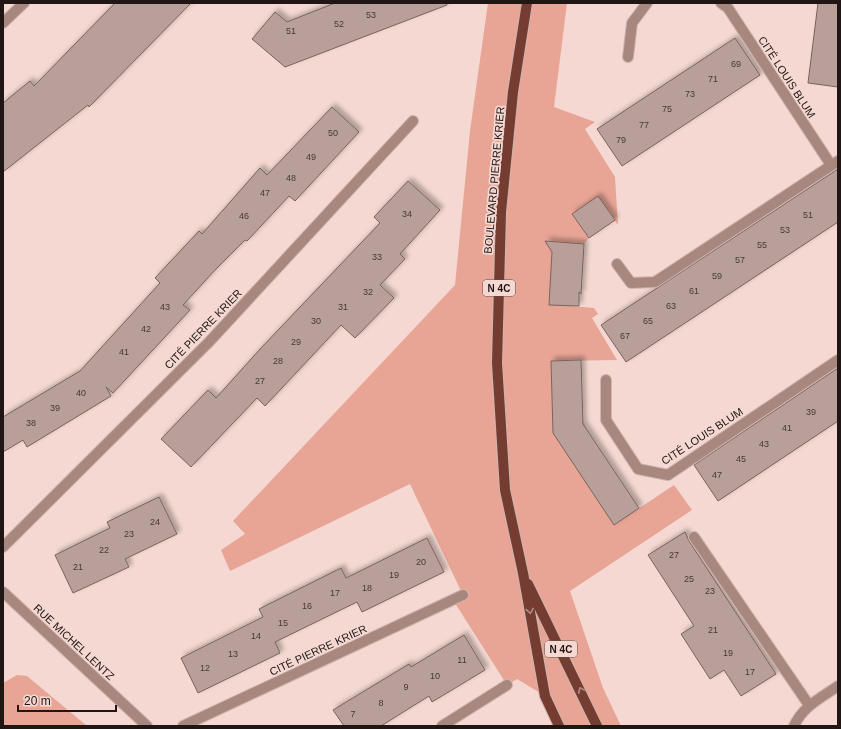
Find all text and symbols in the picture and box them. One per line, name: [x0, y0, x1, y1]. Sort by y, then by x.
house number: 53: [366, 10, 376, 20]
house number: 52: [334, 19, 344, 29]
house number: 51: [286, 26, 296, 36]
street label: CITÉ LOUIS BLUM: [756, 34, 818, 120]
house number: 69: [731, 59, 741, 69]
house number: 71: [708, 74, 718, 84]
house number: 73: [685, 89, 695, 99]
house number: 75: [662, 104, 672, 114]
street label: BOULEVARD PIERRE KRIER: [482, 106, 506, 254]
house number: 77: [639, 120, 649, 130]
house number: 50: [328, 128, 338, 138]
house number: 79: [616, 135, 626, 145]
house number: 49: [306, 152, 316, 162]
house number: 48: [286, 173, 296, 183]
house number: 47: [260, 188, 270, 198]
house number: 34: [402, 209, 412, 219]
house number: 51: [803, 210, 813, 220]
house number: 46: [239, 211, 249, 221]
house number: 53: [780, 225, 790, 235]
house number: 55: [757, 240, 767, 250]
house number: 33: [372, 252, 382, 262]
house number: 57: [735, 255, 745, 265]
house number: 59: [712, 271, 722, 281]
road number: N 4C: [483, 280, 515, 296]
house number: 61: [689, 286, 699, 296]
street label: CITÉ PIERRE KRIER: [162, 287, 244, 371]
house number: 32: [363, 287, 373, 297]
house number: 63: [666, 301, 676, 311]
house number: 43: [160, 302, 170, 312]
house number: 31: [338, 302, 348, 312]
house number: 30: [311, 316, 321, 326]
house number: 65: [643, 316, 653, 326]
house number: 42: [141, 324, 151, 334]
house number: 67: [620, 331, 630, 341]
house number: 29: [291, 337, 301, 347]
house number: 41: [119, 347, 129, 357]
house number: 28: [273, 356, 283, 366]
house number: 27: [255, 376, 265, 386]
house number: 40: [76, 388, 86, 398]
house number: 39: [50, 403, 60, 413]
street label: CITÉ LOUIS BLUM: [659, 405, 745, 467]
house number: 39: [806, 407, 816, 417]
house number: 38: [26, 418, 36, 428]
house number: 41: [782, 423, 792, 433]
house number: 43: [759, 439, 769, 449]
house number: 45: [736, 454, 746, 464]
house number: 47: [712, 470, 722, 480]
house number: 24: [150, 517, 160, 527]
house number: 23: [124, 529, 134, 539]
house number: 22: [99, 545, 109, 555]
house number: 27: [669, 550, 679, 560]
house number: 20: [416, 557, 426, 567]
house number: 21: [73, 562, 83, 572]
house number: 19: [389, 570, 399, 580]
house number: 25: [684, 574, 694, 584]
house number: 18: [362, 583, 372, 593]
house number: 23: [705, 586, 715, 596]
house number: 17: [330, 588, 340, 598]
house number: 16: [302, 601, 312, 611]
street label: RUE MICHEL LENTZ: [31, 602, 117, 682]
one-way arrow: [525, 608, 534, 615]
house number: 15: [278, 618, 288, 628]
street label: CITÉ PIERRE KRIER: [268, 622, 368, 678]
house number: 21: [708, 625, 718, 635]
house number: 14: [251, 631, 261, 641]
road number: N 4C: [545, 641, 577, 657]
house number: 19: [723, 648, 733, 658]
house number: 13: [228, 649, 238, 659]
house number: 11: [457, 655, 467, 665]
house number: 12: [200, 663, 210, 673]
house number: 17: [745, 667, 755, 677]
house number: 10: [430, 671, 440, 681]
house number: 9: [403, 682, 409, 692]
scale bar: [18, 687, 116, 713]
one-way arrow: [578, 687, 586, 695]
text: 20 m: [24, 694, 51, 708]
house number: 8: [378, 698, 384, 708]
house number: 7: [350, 709, 356, 719]

